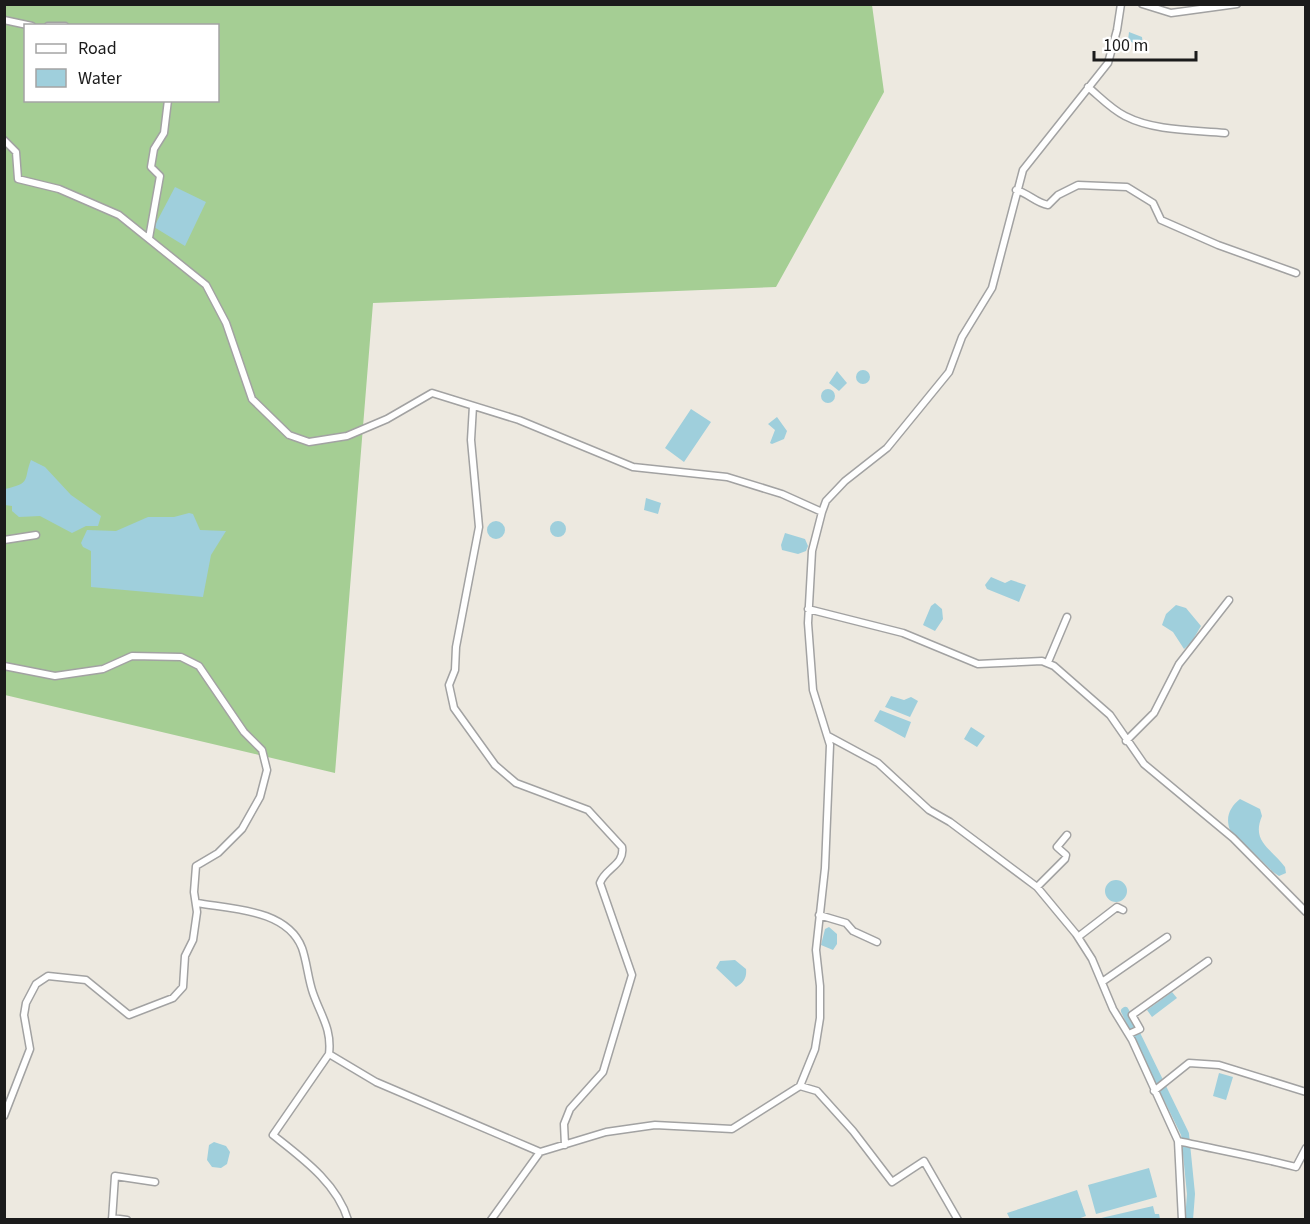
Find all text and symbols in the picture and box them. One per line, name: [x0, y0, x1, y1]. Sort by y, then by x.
legend: [24, 24, 219, 102]
scale bar: [1094, 24, 1196, 62]
text: 100 m: [1103, 33, 1148, 58]
text: Road: [78, 36, 117, 61]
text: Water: [78, 66, 122, 91]

